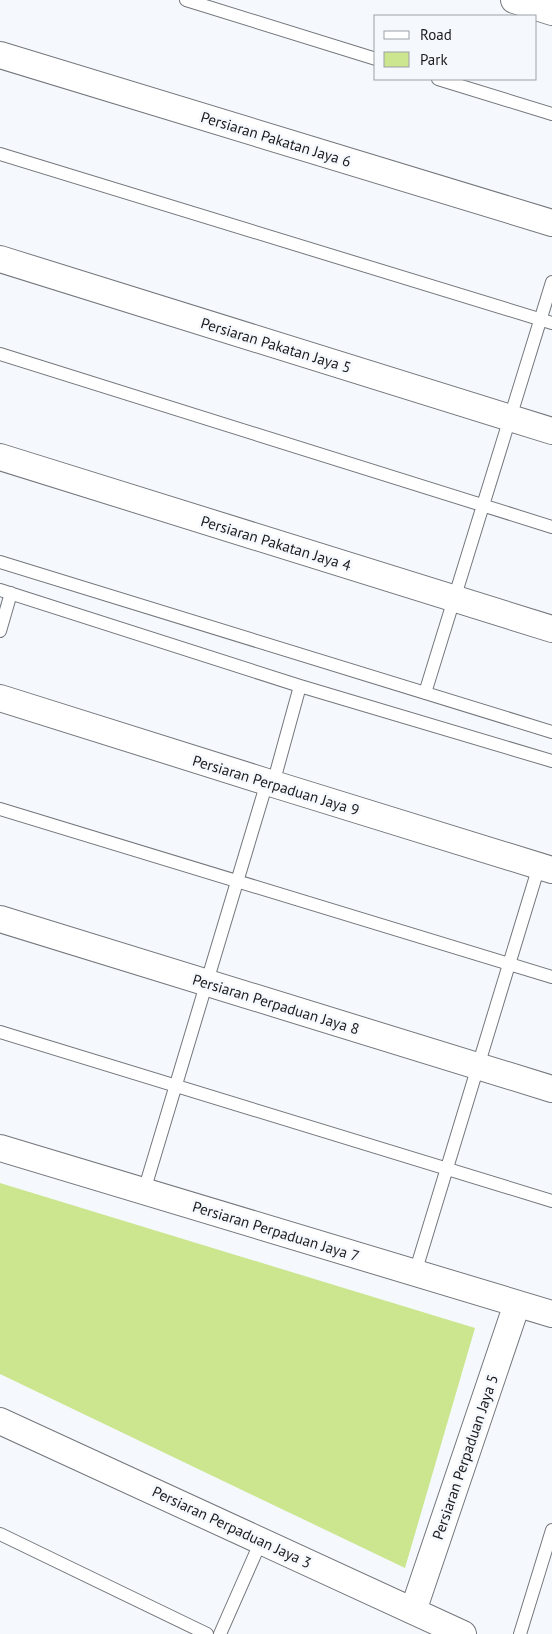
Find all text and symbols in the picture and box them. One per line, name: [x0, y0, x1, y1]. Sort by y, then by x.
legend: [374, 15, 537, 80]
text: Road: [420, 25, 452, 44]
text: Park: [420, 50, 448, 69]
street label: Persiaran Pakatan Jaya 6: [199, 107, 353, 171]
street label: Persiaran Pakatan Jaya 5: [199, 313, 353, 377]
street label: Persiaran Pakatan Jaya 4: [199, 511, 353, 575]
street label: Persiaran Perpaduan Jaya 9: [190, 751, 362, 819]
street label: Persiaran Perpaduan Jaya 8: [190, 970, 362, 1038]
street label: Persiaran Perpaduan Jaya 7: [190, 1197, 362, 1265]
street label: Persiaran Perpaduan Jaya 5: [428, 1372, 502, 1542]
street label: Persiaran Perpaduan Jaya 3: [149, 1482, 315, 1572]

